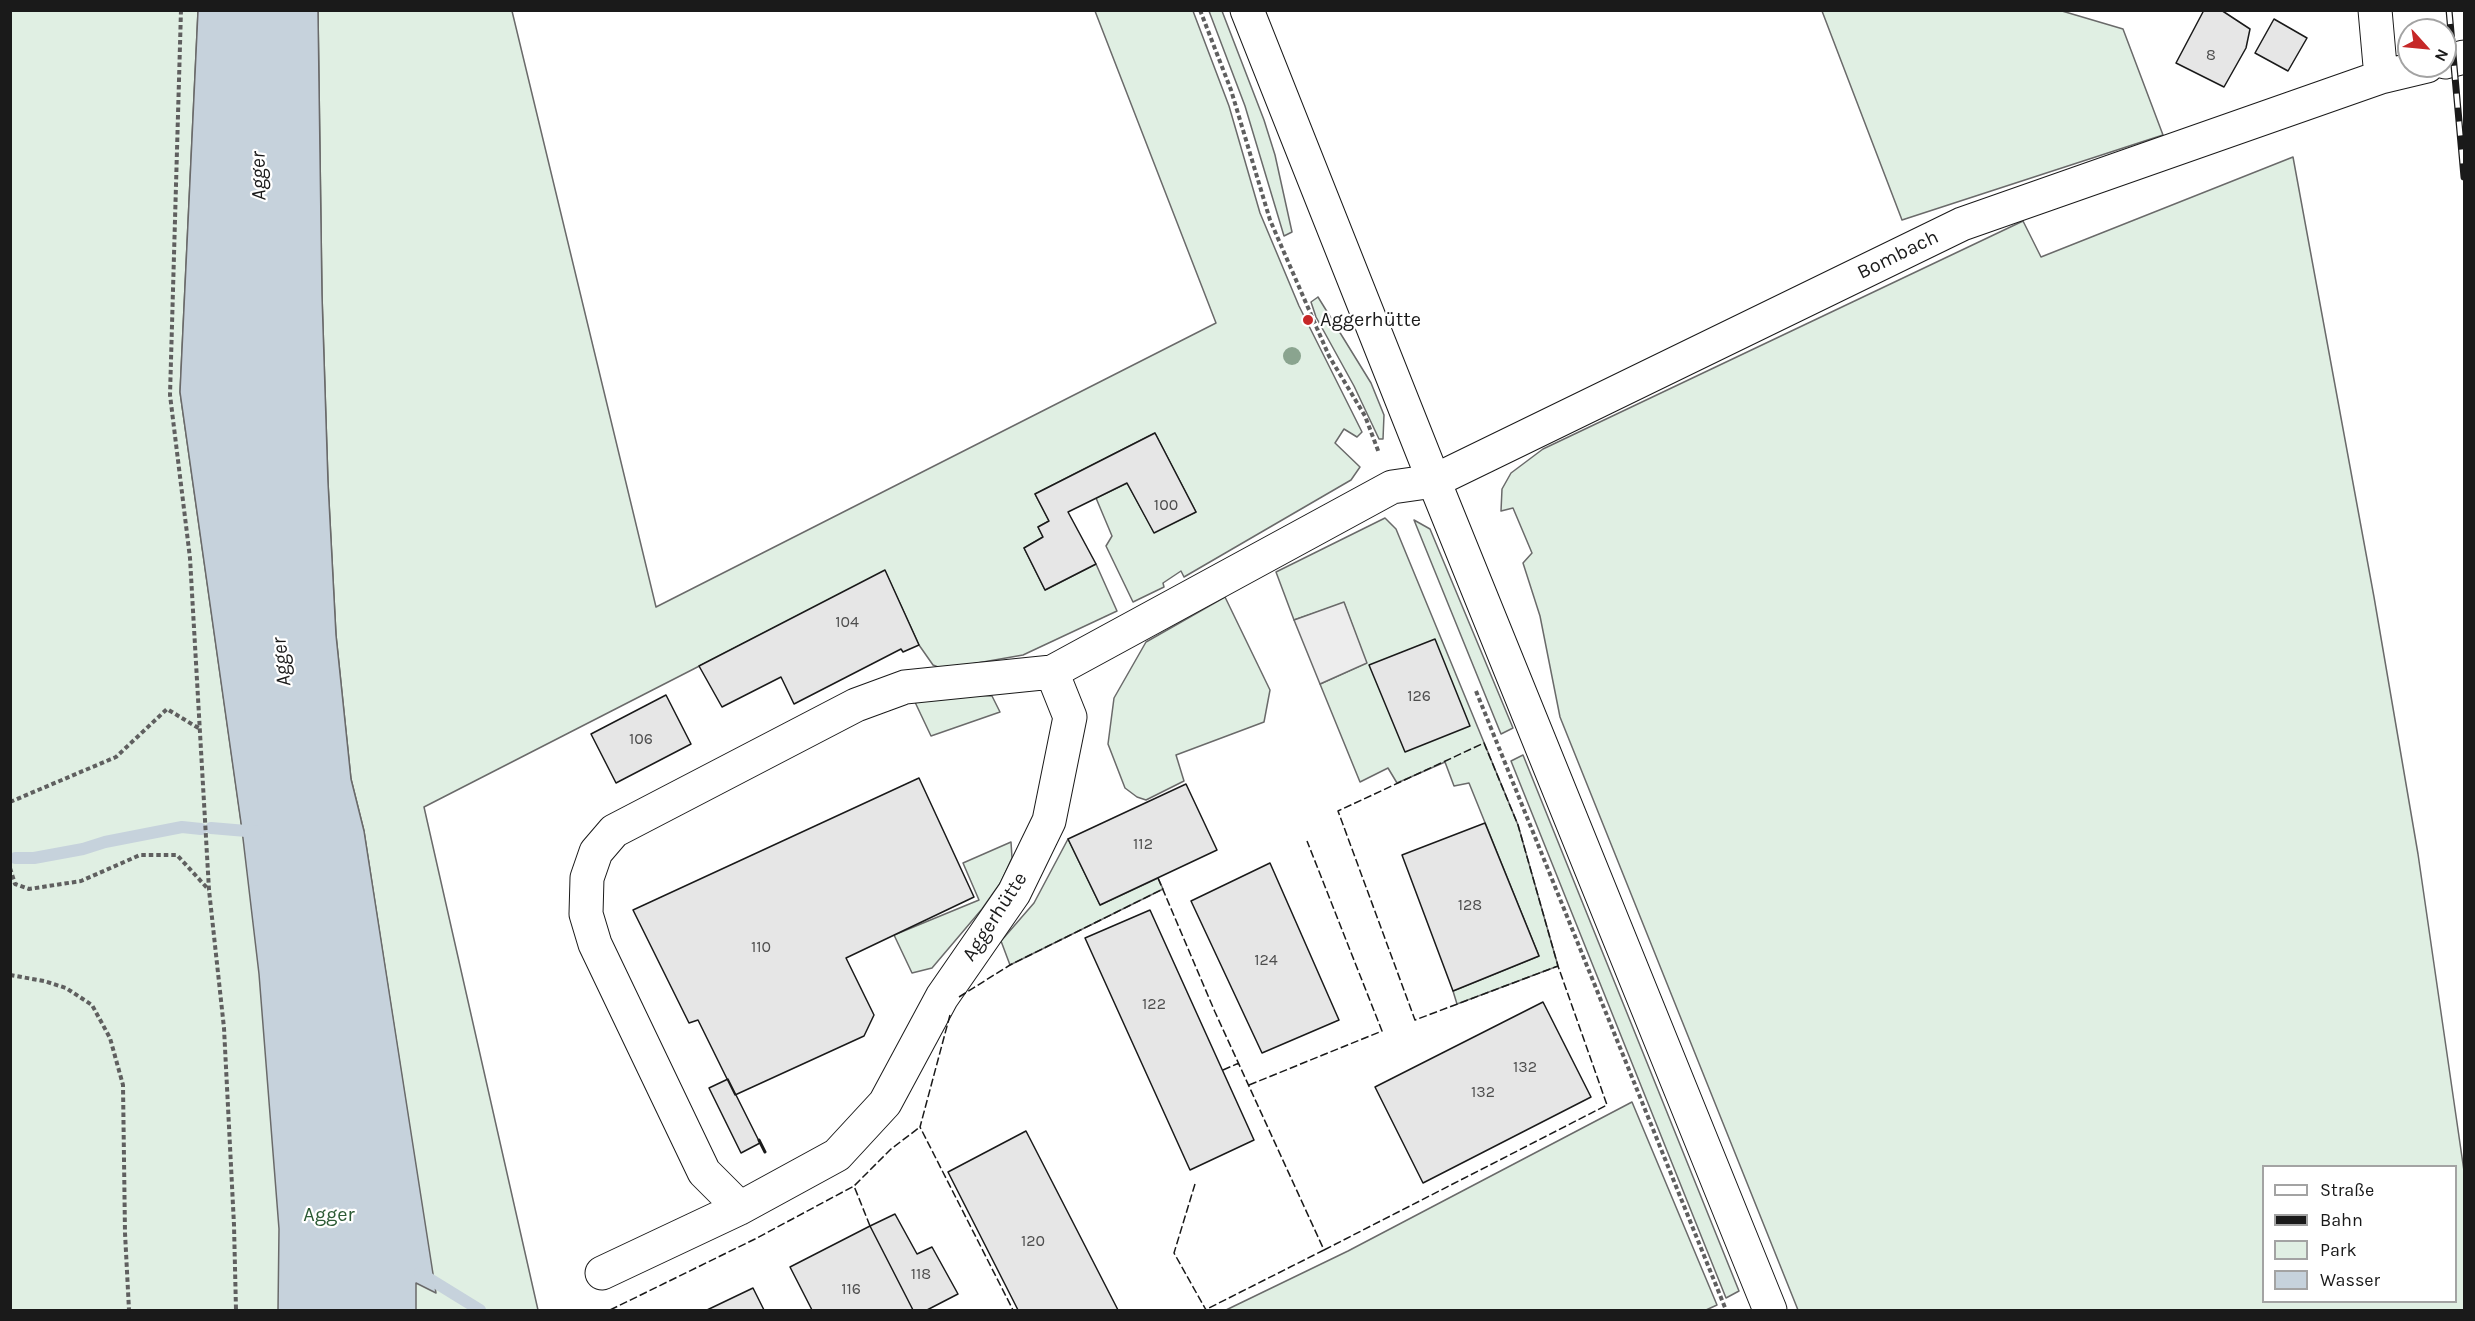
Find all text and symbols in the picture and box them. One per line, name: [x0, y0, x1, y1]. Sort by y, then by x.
north arrow: [2397, 18, 2457, 78]
house number: 8: [2206, 45, 2216, 65]
text: N: [2431, 46, 2453, 65]
water label: Agger: [246, 151, 272, 201]
street label: Bombach: [1853, 225, 1943, 285]
place label: Aggerhütte: [1320, 308, 1421, 332]
marker: Aggerhütte: [1301, 313, 1315, 327]
house number: 100: [1154, 495, 1178, 515]
house number: 104: [835, 612, 859, 632]
water label: Agger: [267, 636, 297, 688]
house number: 126: [1407, 686, 1431, 706]
house number: 106: [629, 729, 653, 749]
house number: 112: [1133, 834, 1153, 854]
street label: Aggerhütte: [957, 868, 1033, 966]
house number: 128: [1458, 895, 1482, 915]
house number: 110: [751, 937, 771, 957]
house number: 124: [1254, 950, 1278, 970]
house number: 122: [1142, 994, 1166, 1014]
house number: 132: [1513, 1057, 1537, 1077]
house number: 132: [1471, 1082, 1495, 1102]
legend: [2262, 1165, 2457, 1303]
text: Straße: [2320, 1179, 2374, 1201]
park label: Agger: [303, 1203, 355, 1227]
text: Bahn: [2320, 1209, 2363, 1231]
house number: 120: [1021, 1231, 1045, 1251]
text: Park: [2320, 1239, 2357, 1261]
house number: 118: [911, 1264, 931, 1284]
text: Wasser: [2320, 1269, 2380, 1291]
house number: 116: [841, 1279, 861, 1299]

